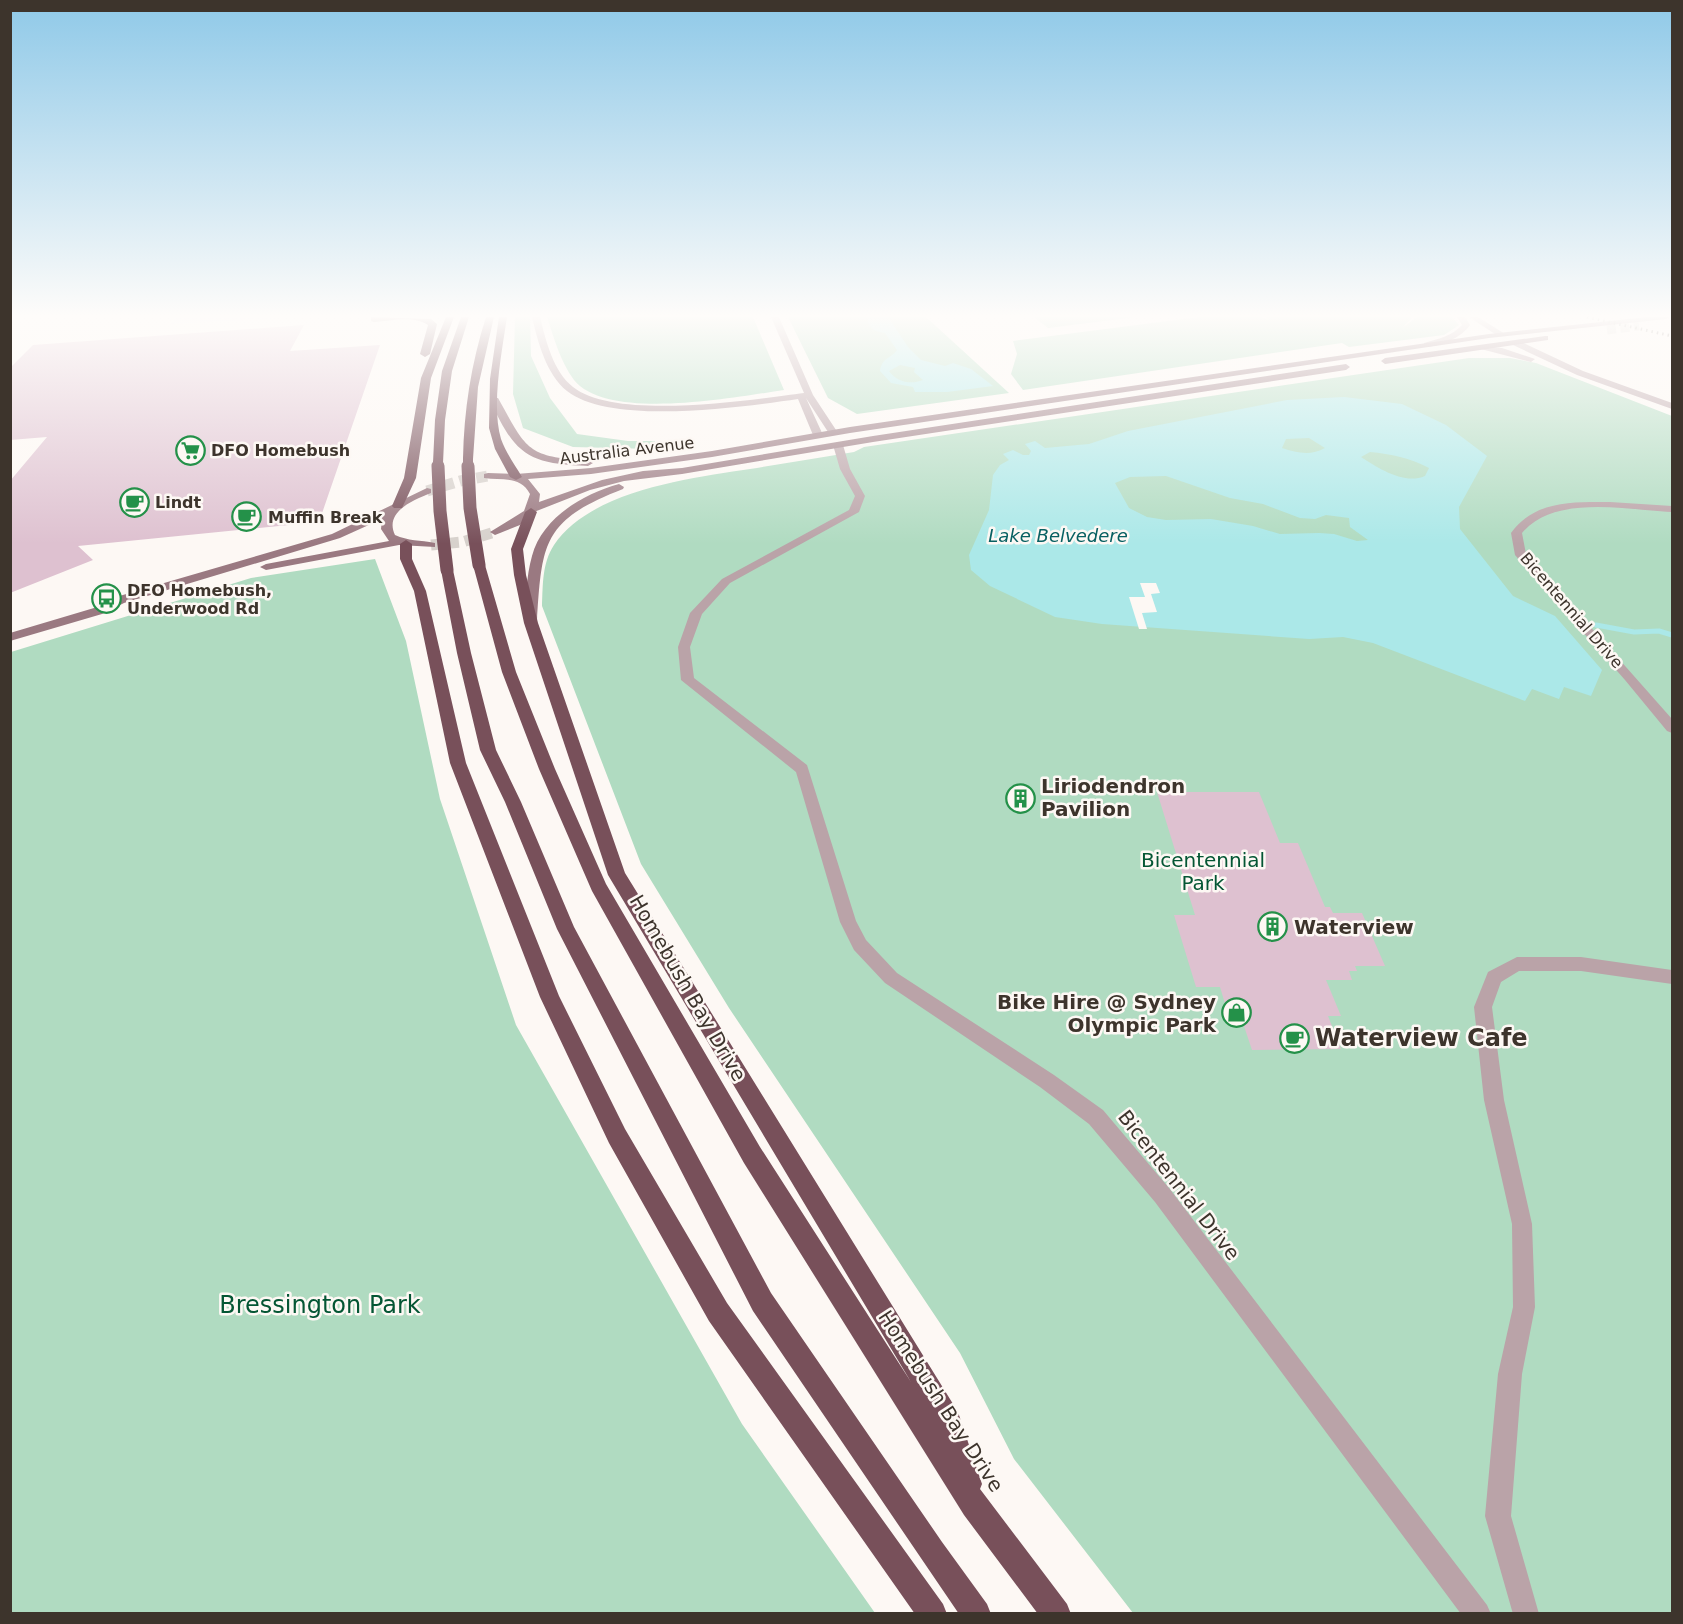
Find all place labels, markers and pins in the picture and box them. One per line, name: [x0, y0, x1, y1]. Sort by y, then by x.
supermarket icon: DFO Homebush: [174, 434, 206, 466]
place label: DFO Homebush: [211, 441, 350, 460]
cafe icon: Lindt: [118, 486, 150, 518]
place label: Lindt: [155, 493, 202, 512]
cafe icon: Muffin Break: [231, 501, 263, 533]
place label: Muffin Break: [268, 508, 383, 527]
place label: DFO Homebush, Underwood Rd: [127, 581, 272, 618]
bus stop icon: DFO Homebush, Underwood Rd: [90, 583, 122, 615]
place label: Liriodendron Pavilion: [1041, 774, 1185, 821]
building icon: Liriodendron Pavilion: [1004, 782, 1036, 814]
building icon: Waterview: [1257, 911, 1289, 943]
place label: Waterview: [1294, 915, 1414, 939]
place label: Bike Hire @ Sydney Olympic Park: [997, 990, 1217, 1037]
shop icon: Bike Hire @ Sydney Olympic Park: [1221, 997, 1253, 1029]
cafe icon: Waterview Cafe: [1278, 1022, 1310, 1054]
place label: Waterview Cafe: [1315, 1024, 1528, 1052]

